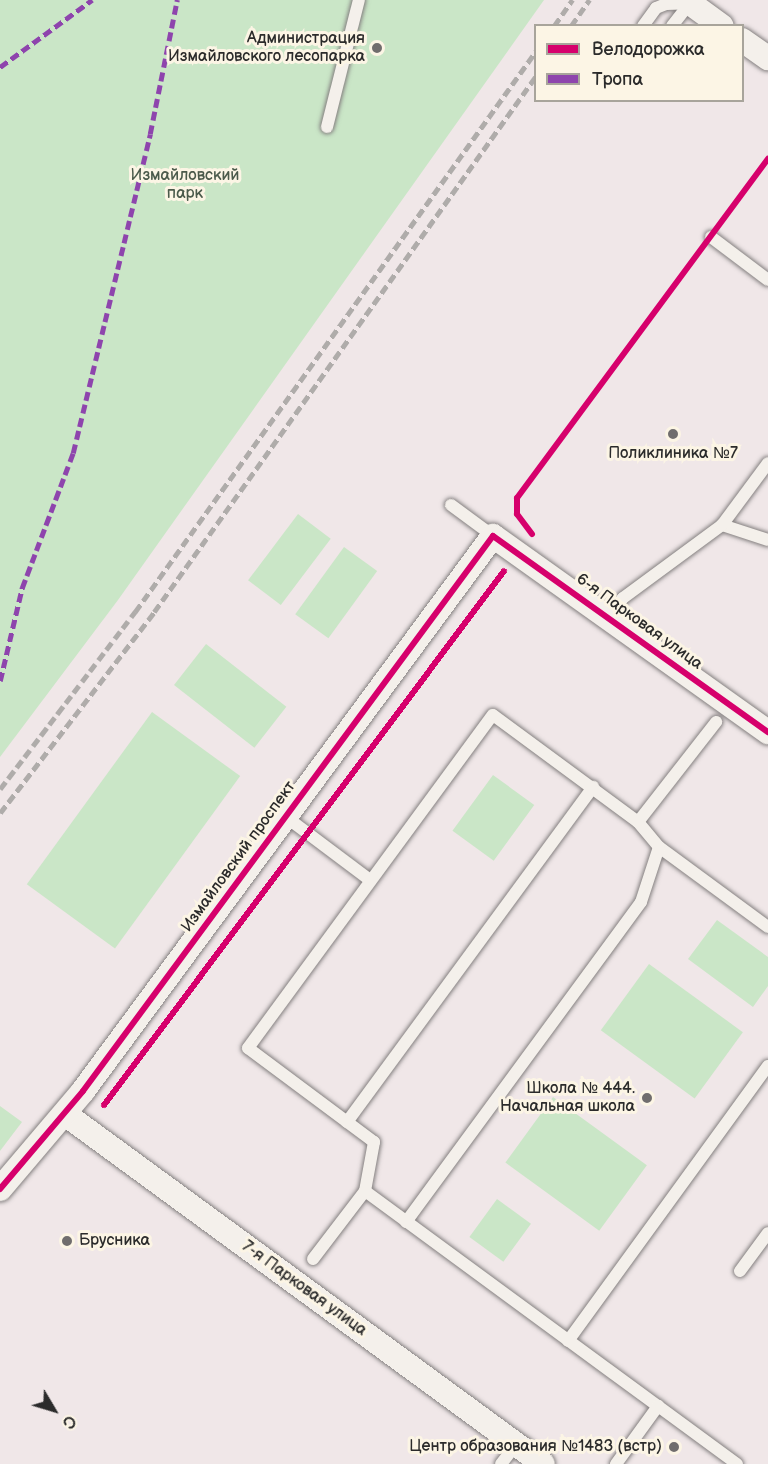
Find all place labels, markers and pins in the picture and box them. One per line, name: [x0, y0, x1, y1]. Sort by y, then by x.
place label: Администрация Измайловского лесопарка: [168, 29, 365, 67]
marker: Администрация Измайловского лесопарка: [370, 41, 384, 55]
marker: Поликлиника №7: [664, 425, 682, 443]
place label: Поликлиника №7: [608, 444, 738, 464]
place label: Школа № 444. Начальная школа: [500, 1079, 635, 1117]
marker: Школа № 444. Начальная школа: [640, 1091, 654, 1105]
place label: Брусника: [79, 1231, 150, 1251]
marker: Брусника: [60, 1234, 74, 1248]
place label: Центр образования №1483 (встр): [409, 1437, 662, 1457]
marker: Центр образования №1483 (встр): [667, 1440, 681, 1454]

